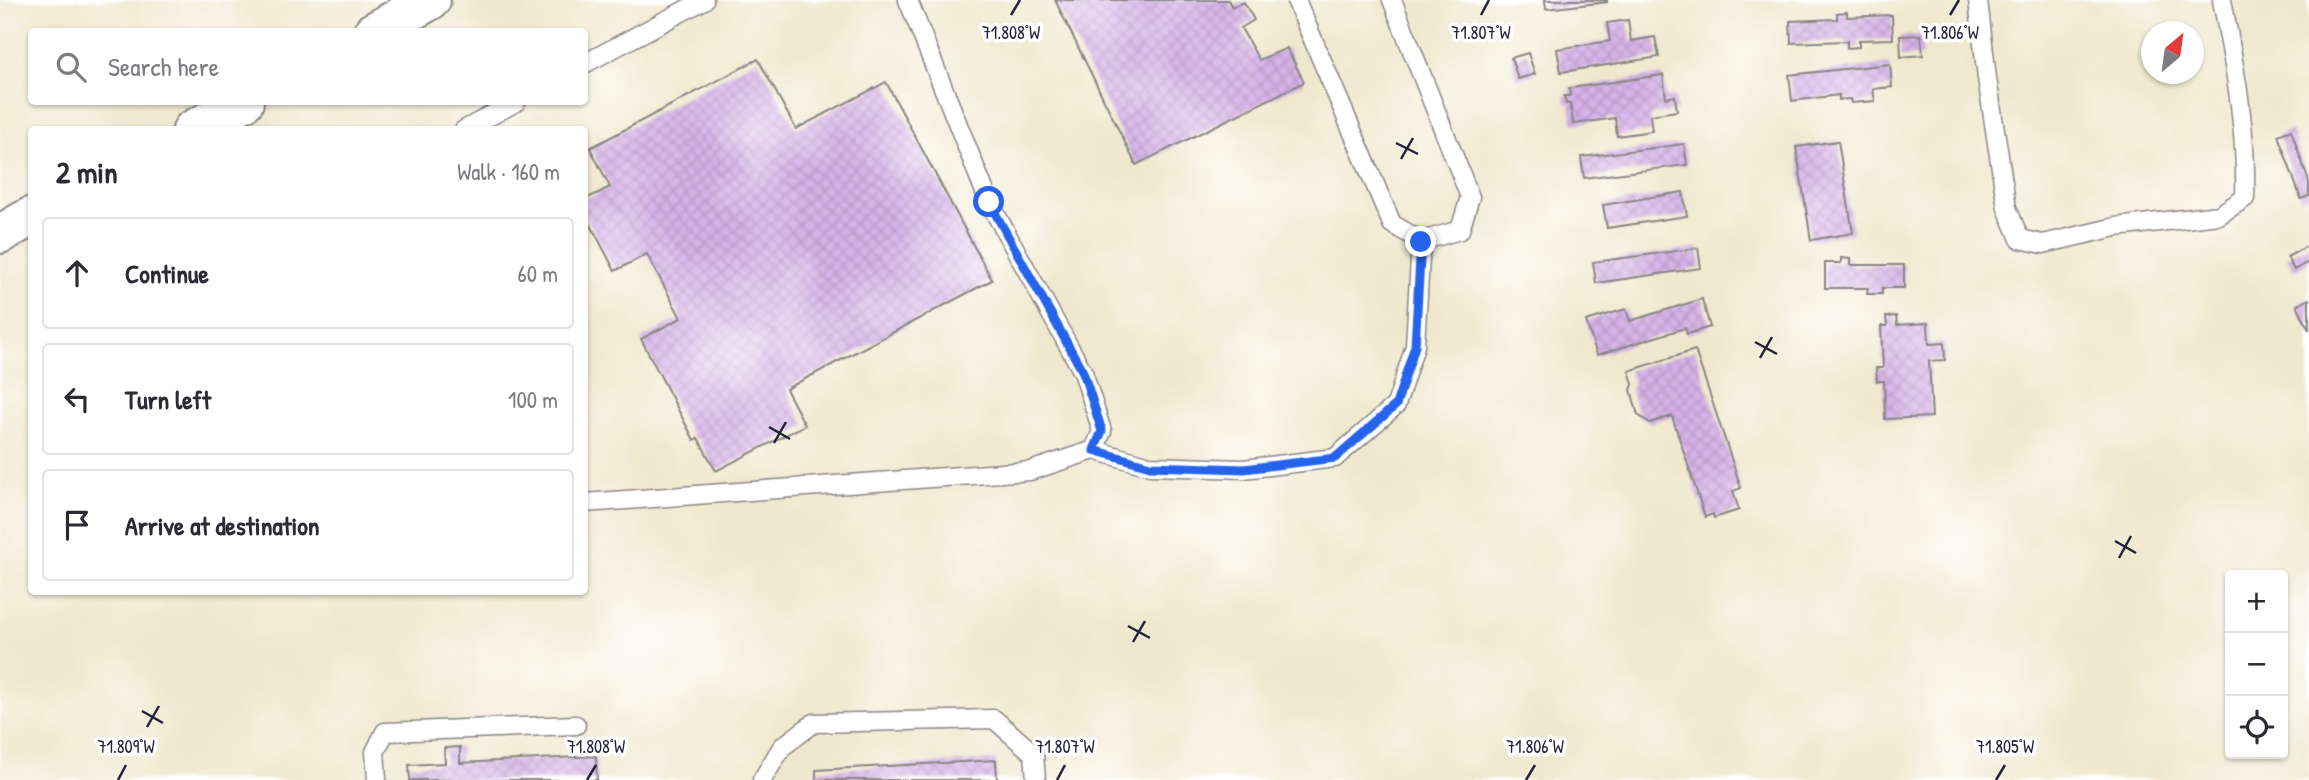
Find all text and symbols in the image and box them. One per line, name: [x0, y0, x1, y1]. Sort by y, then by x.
text: 71.808°W: [982, 20, 1040, 45]
text: 71.807°W: [1451, 20, 1511, 45]
text: 71.806°W: [1921, 20, 1979, 45]
north arrow: [2141, 21, 2204, 84]
search box: [28, 28, 588, 105]
icon: search: [52, 48, 90, 86]
text: Search here: [108, 49, 219, 84]
text: 2 min: [56, 152, 118, 192]
text: Walk · 160 m: [457, 156, 560, 187]
route start: [973, 186, 1004, 217]
route end: [1405, 226, 1436, 257]
icon: ahead: [58, 254, 96, 292]
text: Continue: [125, 256, 209, 291]
text: 60 m: [518, 258, 558, 289]
icon: left: [58, 380, 96, 418]
text: Turn left: [125, 382, 211, 417]
text: 100 m: [508, 384, 558, 415]
icon: arrive: [58, 506, 96, 544]
text: Arrive at destination: [125, 508, 320, 543]
map controls: [2225, 570, 2288, 759]
button: +: [2225, 570, 2288, 633]
button: −: [2225, 633, 2288, 696]
button: locate: [2225, 696, 2288, 759]
text: 71.809°W: [97, 734, 155, 759]
text: 71.808°W: [567, 734, 625, 759]
text: 71.807°W: [1035, 734, 1095, 759]
text: 71.806°W: [1506, 734, 1564, 759]
text: 71.805°W: [1976, 734, 2034, 759]

